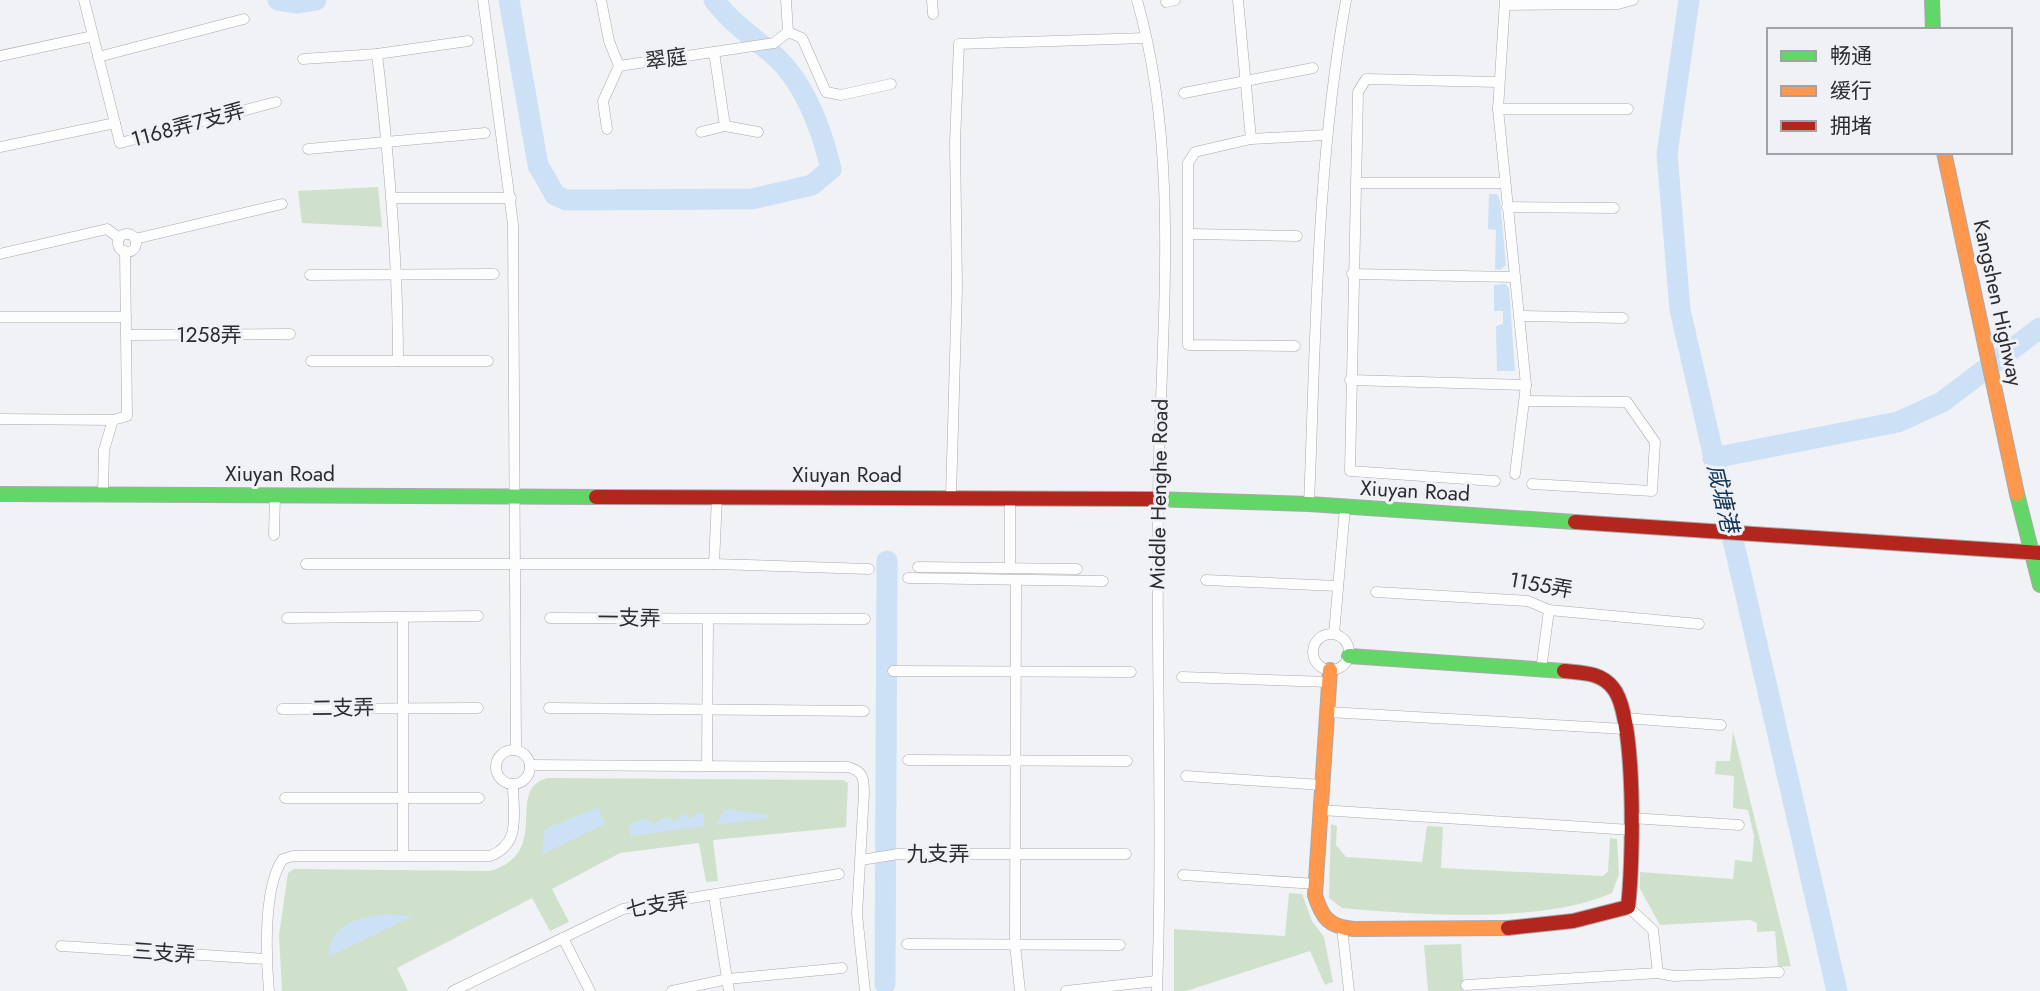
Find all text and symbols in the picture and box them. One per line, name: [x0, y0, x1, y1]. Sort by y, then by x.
legend: [1767, 28, 2012, 154]
street label: 翠庭: [643, 41, 689, 77]
text: 畅通: [1830, 41, 1872, 71]
text: 缓行: [1830, 76, 1872, 106]
street label: 1168弄7支弄: [128, 95, 248, 155]
text: 拥堵: [1830, 111, 1872, 141]
street label: Kangshen Highway: [1966, 217, 2030, 390]
street label: 1258弄: [176, 320, 242, 350]
street label: Middle Henghe Road: [1142, 398, 1176, 590]
street label: Xiuyan Road: [225, 459, 335, 489]
street label: Xiuyan Road: [792, 460, 902, 490]
water label: 咸塘港: [1699, 461, 1748, 538]
street label: Xiuyan Road: [1359, 473, 1471, 509]
street label: 1155弄: [1507, 565, 1575, 605]
street label: 一支弄: [597, 602, 661, 634]
street label: 二支弄: [311, 692, 375, 724]
street label: 九支弄: [907, 839, 970, 869]
street label: 七支弄: [623, 885, 691, 925]
street label: 三支弄: [132, 936, 196, 970]

